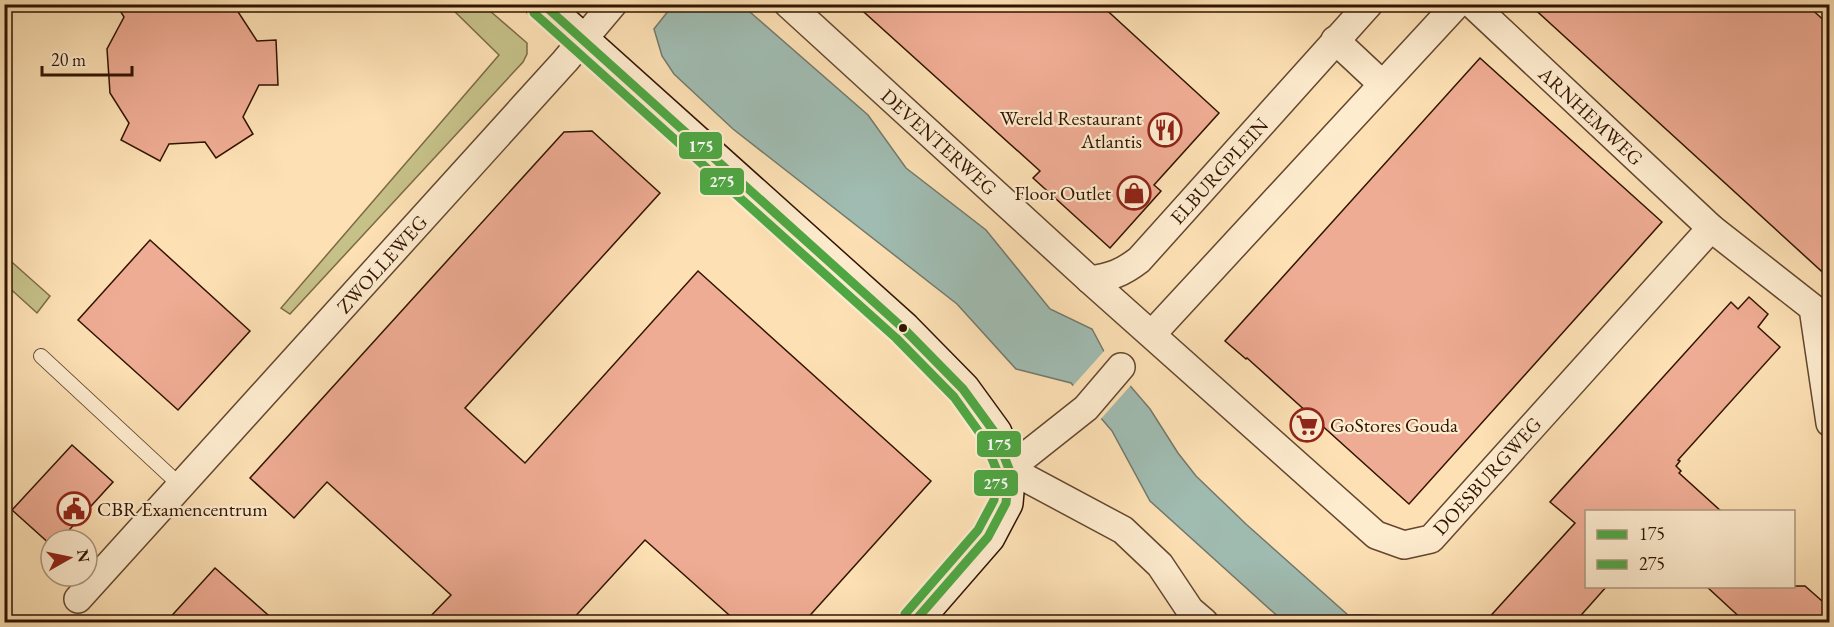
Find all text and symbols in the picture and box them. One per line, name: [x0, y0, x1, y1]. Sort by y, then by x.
scale bar: [42, 39, 132, 77]
text: 20 m: [51, 48, 86, 71]
street label: ARNHEMWEG: [1533, 60, 1649, 171]
street label: DEVENTERWEG: [875, 83, 1003, 201]
place label: Wereld Restaurant Atlantis: [1000, 105, 1143, 154]
restaurant icon: Wereld Restaurant Atlantis: [1147, 112, 1183, 148]
street label: ELBURGPLEIN: [1164, 112, 1274, 230]
line badge: 175: [678, 131, 723, 160]
text: 175: [688, 136, 714, 157]
line badge: 275: [699, 167, 745, 196]
text: 275: [709, 171, 735, 192]
shop icon: Floor Outlet: [1116, 175, 1152, 211]
place label: Floor Outlet: [1015, 180, 1112, 206]
street label: ZWOLLEWEG: [331, 209, 433, 319]
unlabelled marker: [897, 322, 909, 334]
supermarket icon: GoStores Gouda: [1289, 407, 1325, 443]
street label: DOESBURGWEG: [1427, 411, 1547, 541]
place label: GoStores Gouda: [1330, 412, 1458, 438]
line badge: 175: [976, 430, 1022, 458]
text: 175: [986, 434, 1012, 455]
line badge: 275: [973, 469, 1019, 497]
text: 275: [983, 473, 1009, 494]
public building icon: CBR Examencentrum: [56, 491, 92, 527]
place label: CBR Examencentrum: [97, 496, 268, 522]
legend: [1585, 510, 1795, 588]
text: 175: [1639, 522, 1665, 545]
north arrow: [39, 528, 99, 588]
text: N: [72, 548, 95, 564]
text: 275: [1639, 552, 1665, 575]

